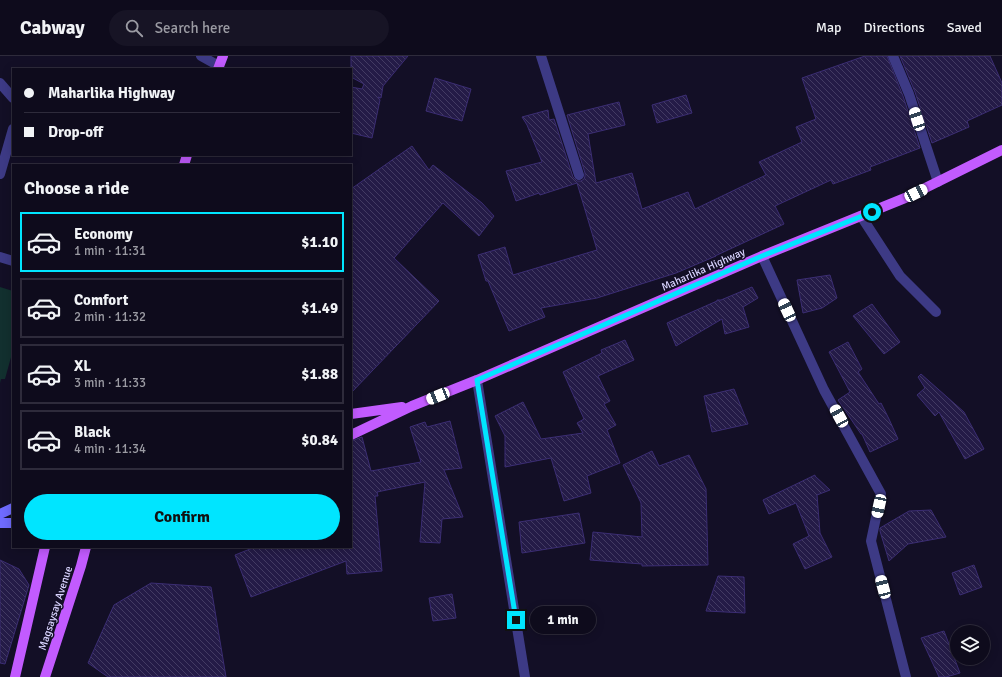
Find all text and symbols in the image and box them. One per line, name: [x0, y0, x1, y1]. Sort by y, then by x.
search box: [109, 10, 389, 46]
text: Cabway: [20, 16, 85, 40]
icon: search: [123, 17, 145, 39]
text: Search here: [155, 19, 230, 37]
text: Map: [816, 19, 842, 36]
text: Directions: [864, 19, 925, 36]
text: Saved: [947, 19, 982, 36]
text: Maharlika Highway: [48, 84, 175, 102]
car: [908, 106, 926, 132]
text: Drop-off: [48, 123, 103, 141]
text: Choose a ride: [24, 177, 129, 199]
car: [903, 182, 929, 204]
route start: [863, 203, 881, 221]
icon: car: [26, 224, 62, 260]
text: Economy: [74, 225, 133, 243]
text: $1.10: [301, 233, 338, 251]
text: 1 min · 11:31: [74, 243, 146, 259]
street label: Maharlika Highway: [659, 245, 748, 294]
icon: car: [26, 290, 62, 326]
text: Comfort: [74, 291, 128, 309]
car: [776, 297, 798, 323]
text: $1.49: [301, 299, 338, 317]
text: 2 min · 11:32: [74, 309, 146, 325]
icon: car: [26, 356, 62, 392]
text: XL: [74, 357, 91, 375]
text: $1.88: [301, 365, 338, 383]
text: 3 min · 11:33: [74, 375, 146, 391]
car: [425, 386, 451, 406]
car: [828, 403, 850, 429]
icon: car: [26, 422, 62, 458]
text: Black: [74, 423, 111, 441]
text: $0.84: [301, 431, 338, 449]
text: 4 min · 11:34: [74, 441, 146, 457]
car: [871, 493, 887, 519]
button: Confirm: [24, 494, 340, 540]
street label: Magsaysay Avenue: [36, 564, 75, 652]
car: [874, 574, 892, 600]
callout: 1 min: [530, 606, 596, 634]
route end: [507, 611, 525, 629]
text: 1 min: [547, 612, 579, 628]
map controls: [950, 625, 990, 665]
button: layers: [950, 625, 990, 665]

